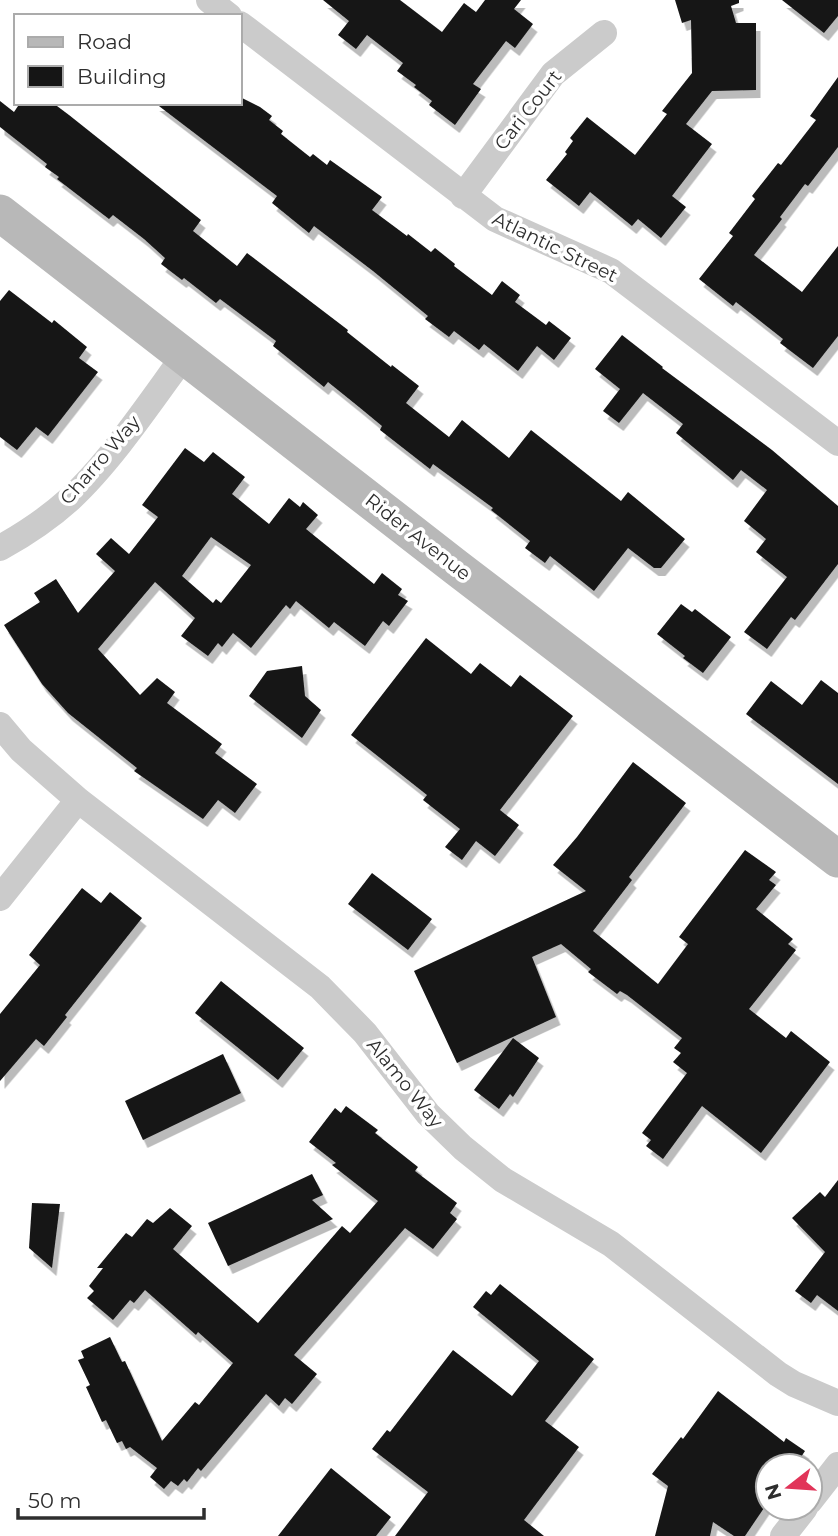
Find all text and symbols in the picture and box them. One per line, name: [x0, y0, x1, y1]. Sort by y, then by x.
legend: [14, 14, 242, 105]
text: Road: [77, 29, 132, 54]
text: Building: [77, 64, 167, 89]
street label: Cari Court: [490, 65, 567, 155]
street label: Atlantic Street: [489, 207, 622, 287]
street label: Charro Way: [55, 410, 145, 509]
street label: Rider Avenue: [361, 489, 475, 585]
street label: Alamo Way: [362, 1034, 448, 1133]
north arrow: [754, 1452, 824, 1522]
scale bar: [18, 1476, 203, 1520]
text: N: [760, 1481, 786, 1503]
text: 50 m: [28, 1488, 82, 1513]

